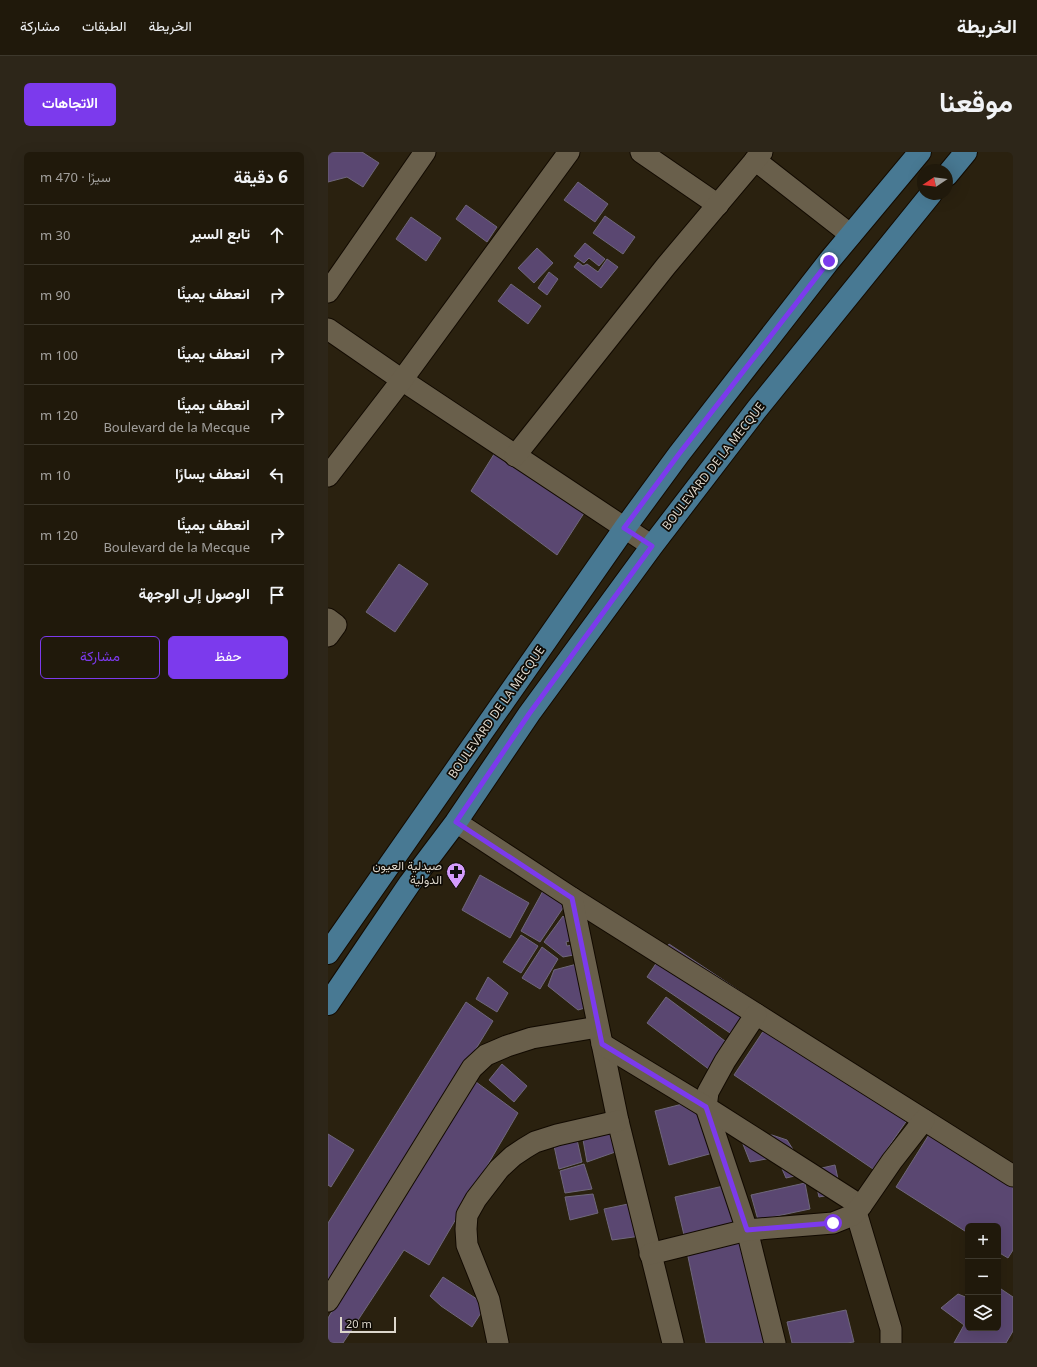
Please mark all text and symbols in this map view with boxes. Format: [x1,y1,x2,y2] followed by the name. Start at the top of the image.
[957,13,1017,39] text: الخريطة
[20,16,60,35] text: مشاركة
[82,16,126,35] text: الطبقات
[148,16,192,35] text: الخريطة
[939,82,1013,120] text: موقعنا
[24,83,116,126] button: الاتجاهات
[917,164,953,200] north arrow
[234,165,288,188] text: 6 دقيقة
[40,168,111,186] text: سيرًا · 470 m
[190,223,250,243] text: تابع السير
[266,224,288,246] icon: ahead
[40,226,70,244] text: 30 m
[820,252,838,270] route end
[177,283,250,303] text: انعطف يمينًا
[266,284,288,306] icon: right
[40,286,70,304] text: 90 m
[177,343,250,363] text: انعطف يمينًا
[266,344,288,366] icon: right
[40,346,78,364] text: 100 m
[177,394,250,414] text: انعطف يمينًا
[658,399,768,533] street label: BOULEVARD DE LA MECQUE
[266,404,288,426] icon: right
[40,406,78,424] text: 120 m
[103,418,250,436] text: Boulevard de la Mecque
[175,463,250,483] text: انعطف يسارًا
[266,464,288,486] icon: left
[40,466,70,484] text: 10 m
[177,514,250,534] text: انعطف يمينًا
[266,524,288,546] icon: right
[40,526,78,544] text: 120 m
[103,538,250,556] text: Boulevard de la Mecque
[139,583,250,603] text: الوصول إلى الوجهة
[266,584,288,606] icon: arrive
[40,636,160,679] button: مشاركة
[168,636,288,679] button: حفظ
[444,642,548,782] street label: BOULEVARD DE LA MECQUE
[373,857,442,888] place label: صيدلية العيون الدولية
[445,861,467,889] pharmacy icon: صيدلية العيون الدولية
[824,1214,842,1232] route start
[965,1223,1001,1331] map controls
[965,1223,1001,1259] button: +
[965,1259,1001,1295] button: −
[965,1295,1001,1331] button: layers
[340,1315,396,1334] scale bar
[346,1316,372,1331] text: 20 m

